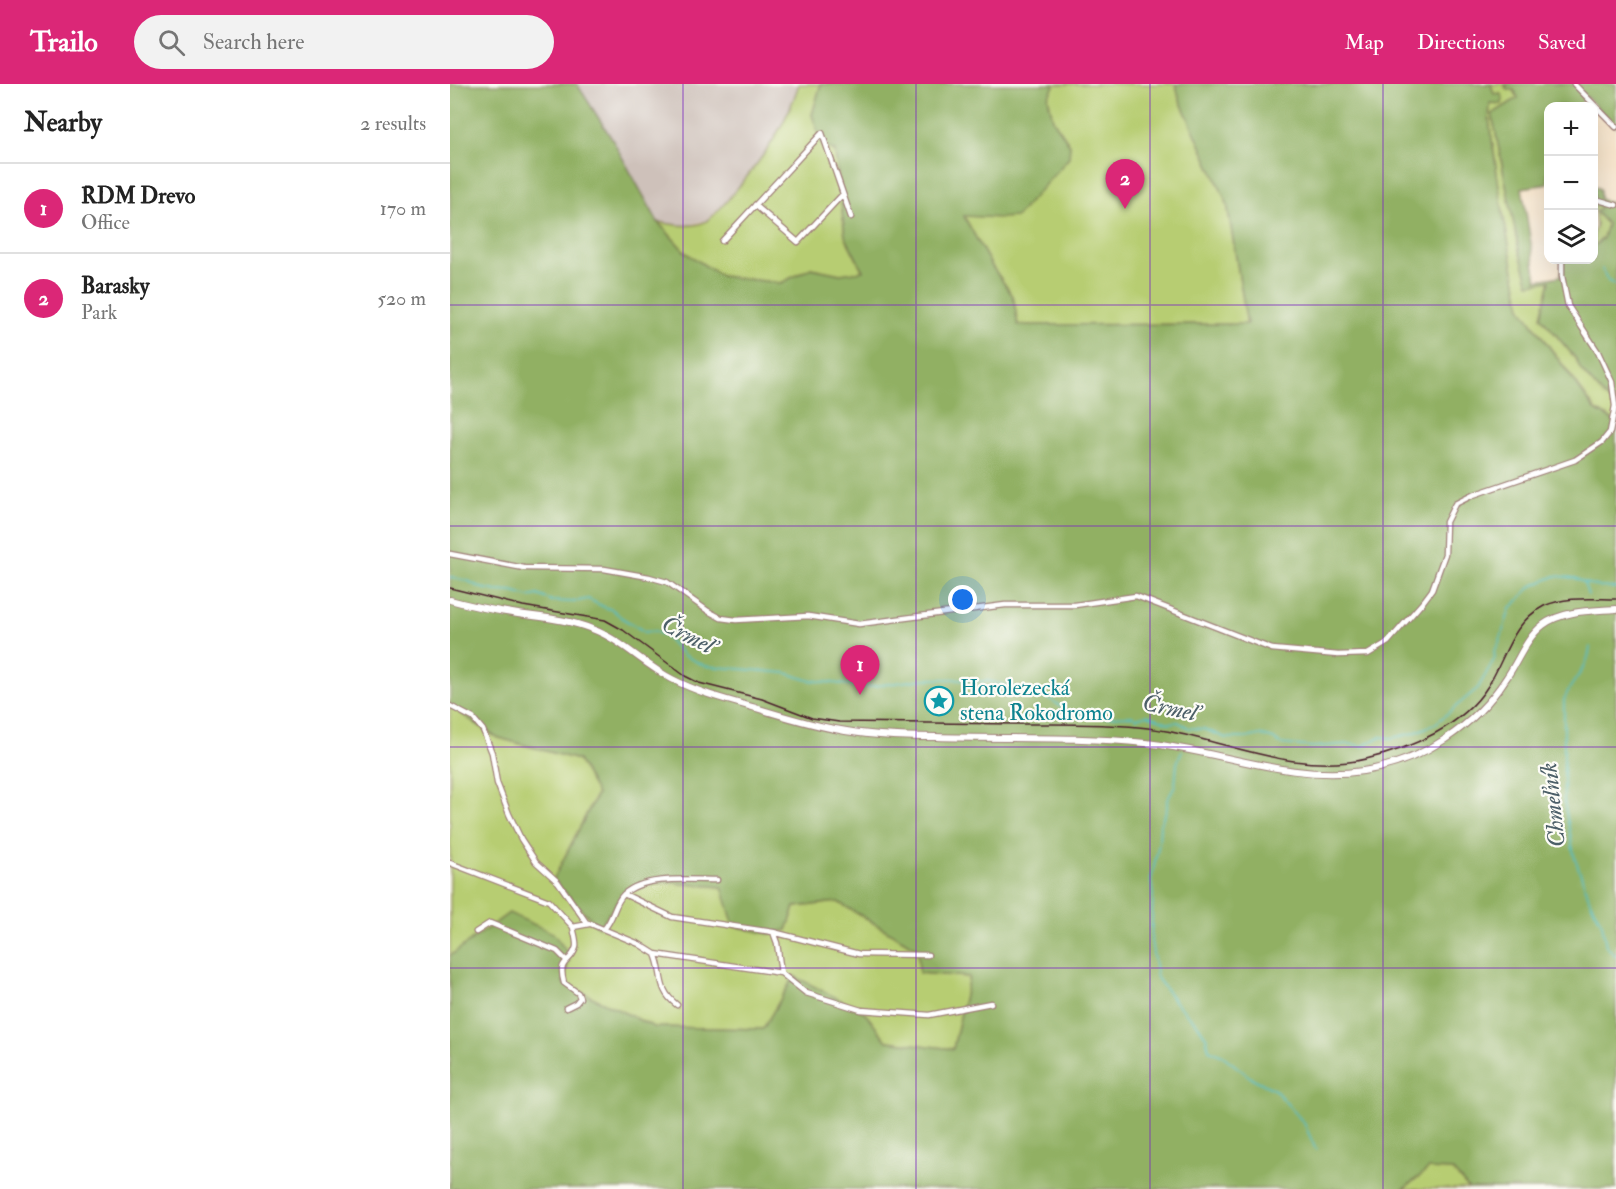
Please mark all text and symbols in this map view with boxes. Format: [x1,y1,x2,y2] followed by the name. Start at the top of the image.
[134,15,554,69] search box
[30,25,98,60] text: Trailo
[155,26,188,59] icon: search
[203,28,304,56] text: Search here
[1344,29,1384,56] text: Map
[1417,29,1505,56] text: Directions
[1538,29,1586,56] text: Saved
[1544,102,1598,264] map controls
[1544,102,1598,156] button: +
[24,107,102,139] text: Nearby
[360,111,426,136] text: 2 results
[1544,156,1598,210] button: −
[1106,160,1144,209] pin: 2
[81,182,195,210] text: RDM Drevo
[40,196,47,221] text: 1
[380,196,426,221] text: 170 m
[81,210,130,235] text: Office
[1544,210,1598,264] button: layers
[81,272,149,300] text: Barasky
[38,286,49,311] text: 2
[377,286,426,311] text: 520 m
[81,300,117,325] text: Park
[948,585,977,614] your location
[656,608,725,664] water label: Črmeľ
[840,646,880,695] pin: 1
[960,674,1113,727] place label: Horolezecká stena Rokodromo
[923,685,955,717] place icon: Horolezecká stena Rokodromo
[1140,686,1206,730] water label: Črmeľ
[1533,761,1573,849] water label: Chmeľník

